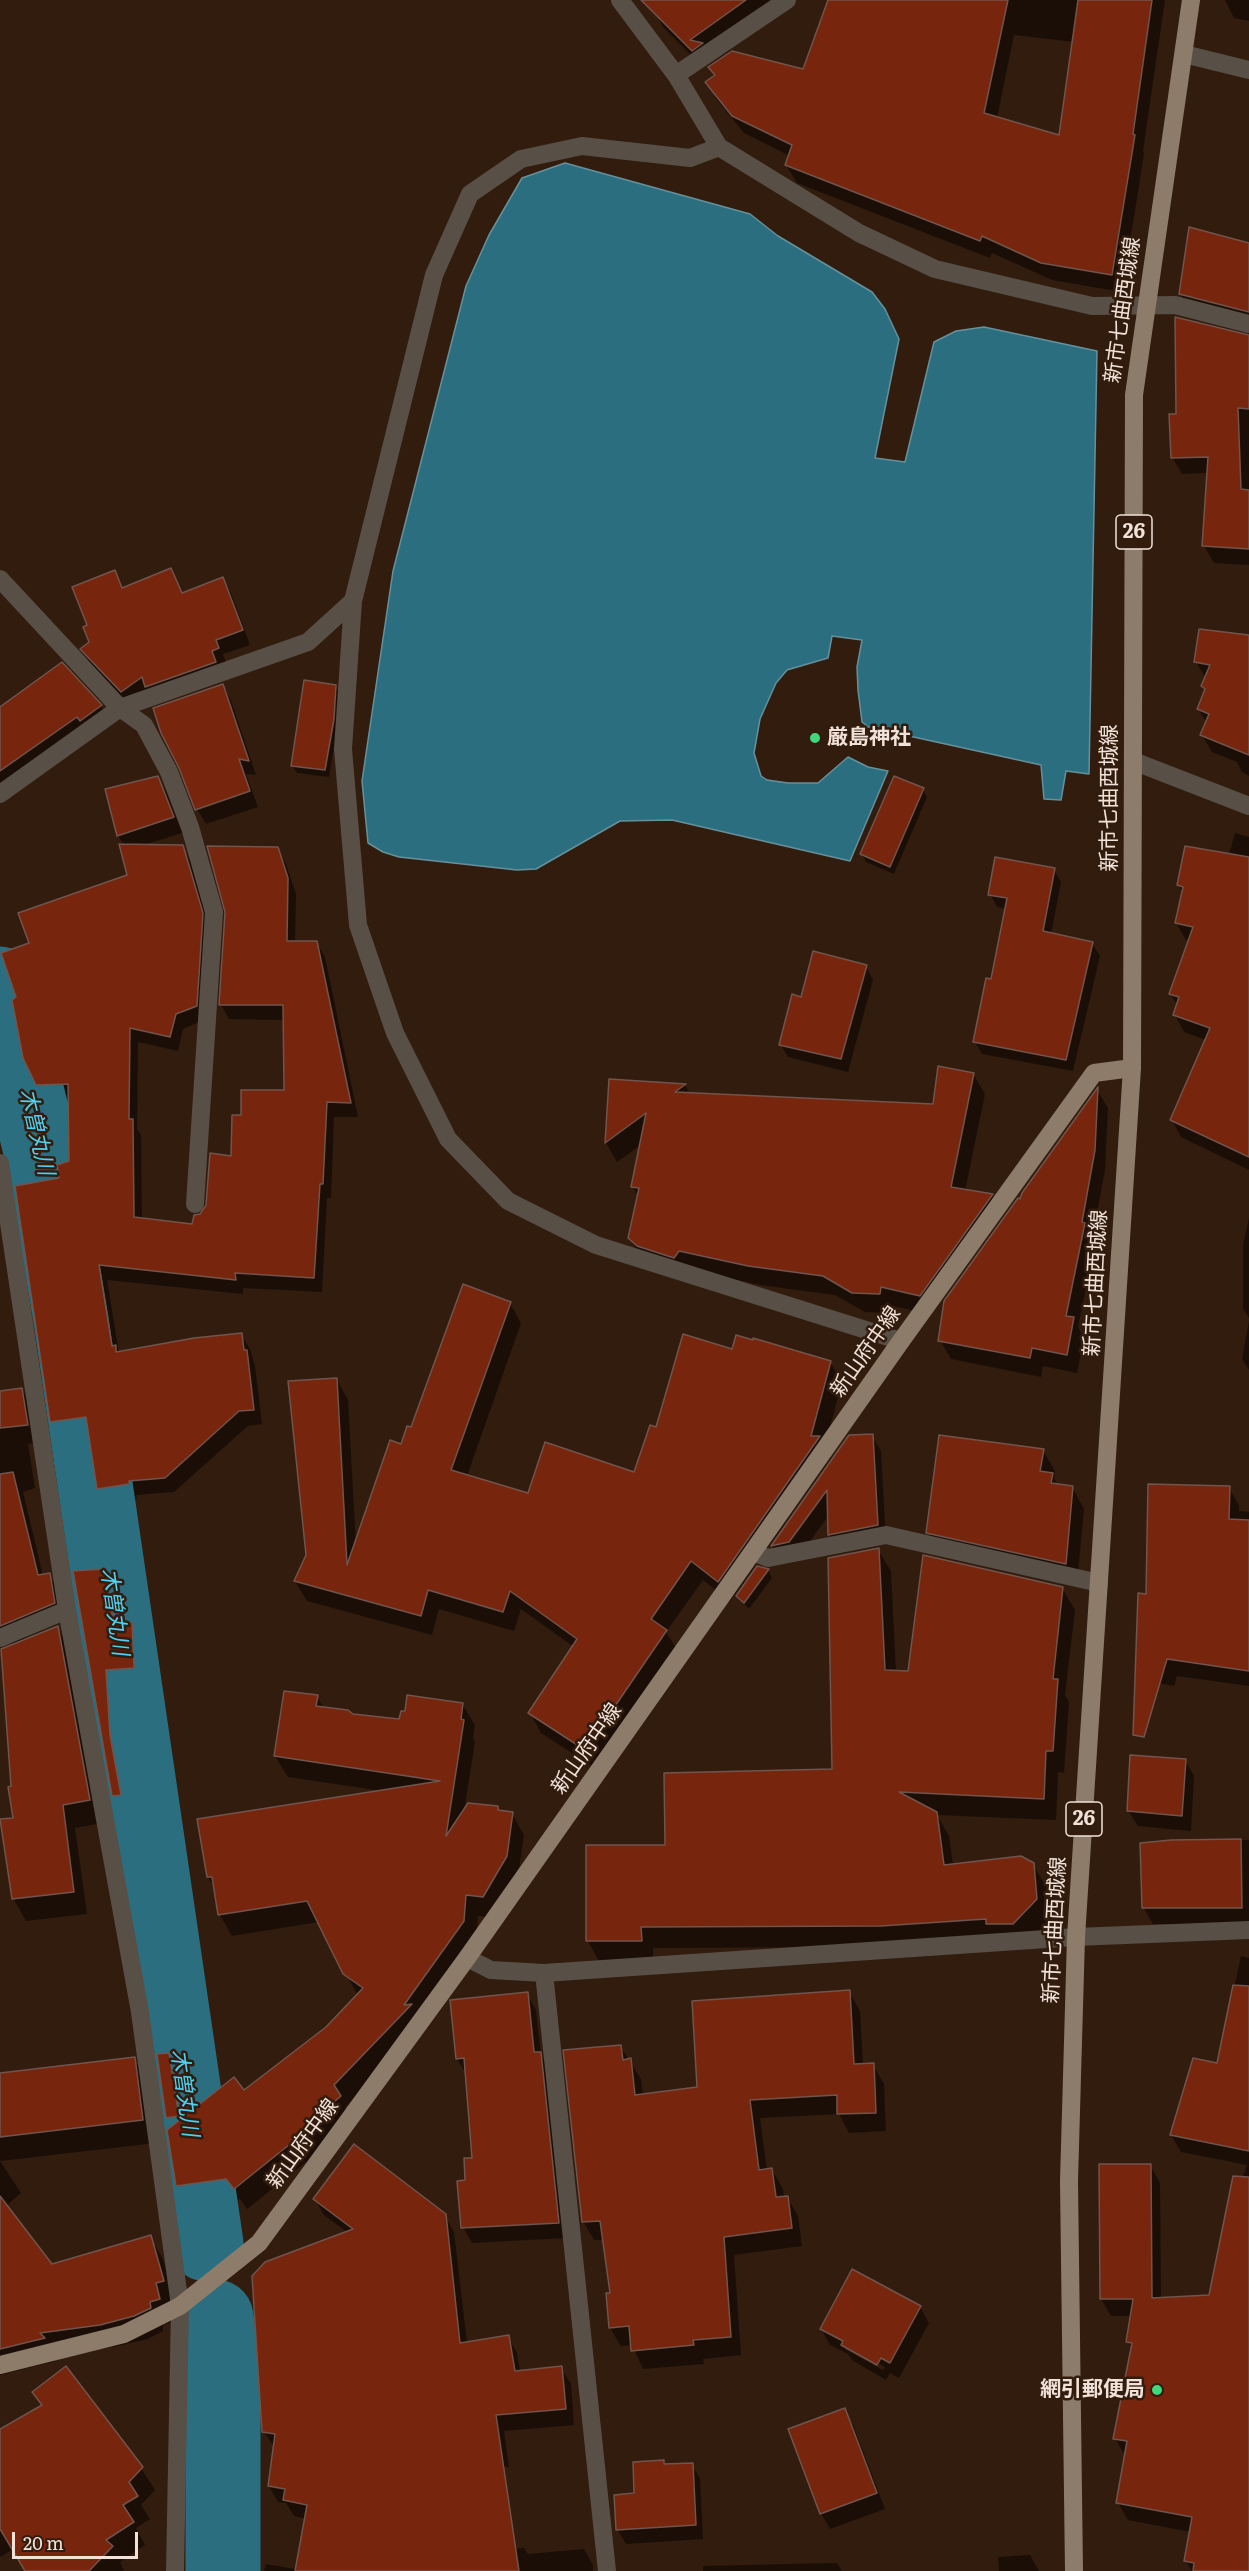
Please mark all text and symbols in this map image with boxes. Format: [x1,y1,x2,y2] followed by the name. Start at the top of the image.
[1100,235,1146,385] street label: 新市七曲西城線
[1116,515,1152,549] road number: 26
[827,725,911,751] place label: 厳島神社
[1097,725,1123,871] street label: 新市七曲西城線
[808,731,822,745] marker: 厳島神社
[13,1086,59,1178] water label: 木曽丸川
[1080,1209,1112,1357] street label: 新市七曲西城線
[826,1302,906,1402] street label: 新山府中線
[95,1567,133,1657] water label: 木曽丸川
[547,1699,627,1799] street label: 新山府中線
[1066,1802,1102,1836] road number: 26
[1039,1856,1071,2004] street label: 新市七曲西城線
[165,2048,203,2138] water label: 木曽丸川
[262,2094,344,2194] street label: 新山府中線
[1040,2377,1145,2403] place label: 網引郵便局
[1150,2383,1164,2397] marker: 網引郵便局
[15,2520,141,2558] scale bar
[23,2529,64,2556] text: 20 m

